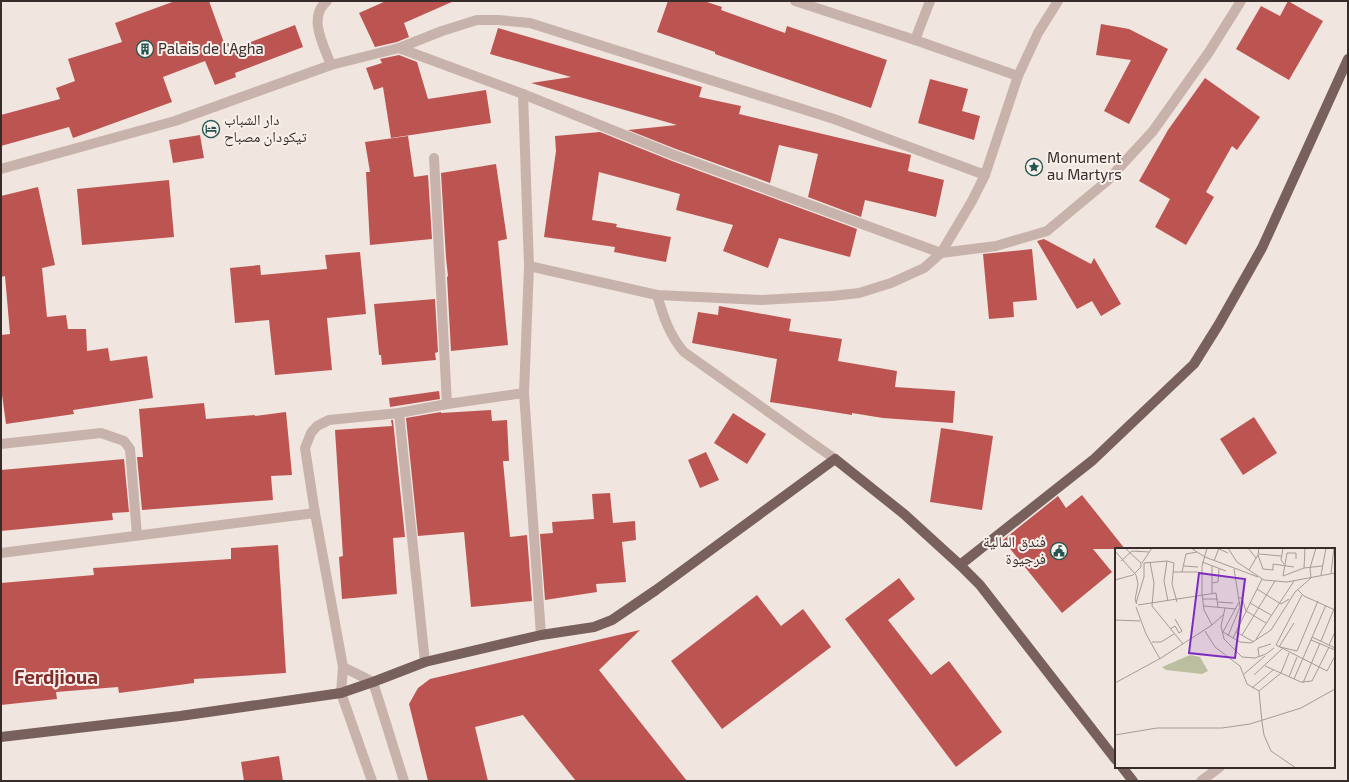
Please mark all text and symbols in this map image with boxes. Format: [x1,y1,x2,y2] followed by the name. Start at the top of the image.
[135,39,155,59] building icon: Palais de l'Agha
[158,39,264,57] place label: Palais de l'Agha
[224,110,307,147] place label: دار الشباب تيكودان مصباح
[201,119,221,139] hotel icon: دار الشباب تيكودان مصباح
[1047,148,1122,183] place label: Monument au Martyrs
[1024,157,1044,177] place icon: Monument au Martyrs
[983,532,1046,568] place label: فندق المالية فرجيوة
[1049,541,1069,561] public building icon: فندق المالية فرجيوة
[1115,548,1335,768] inset map
[14,665,98,688] district label: Ferdjioua

